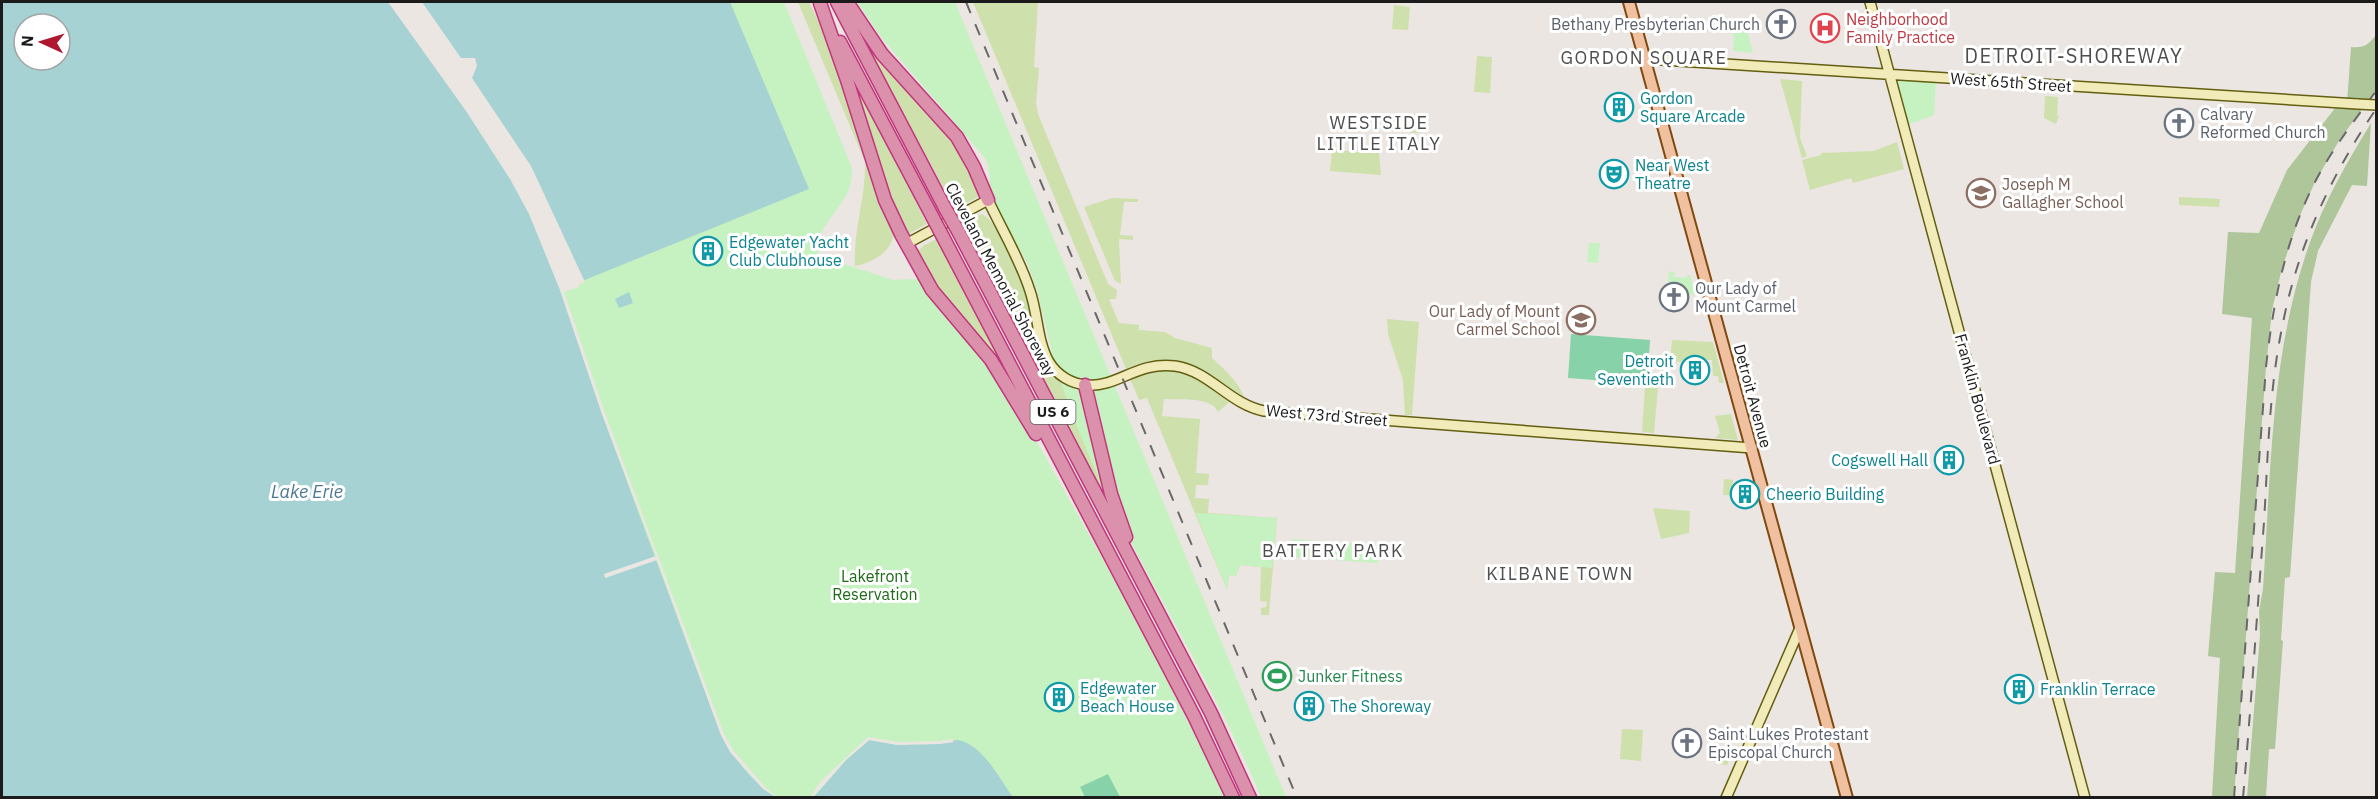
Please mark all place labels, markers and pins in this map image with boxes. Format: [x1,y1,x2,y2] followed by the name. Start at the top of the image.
[1765,8,1797,40] church icon: Bethany Presbyterian Church
[1846,9,1955,47] place label: Neighborhood Family Practice
[1809,12,1841,44] hospital icon: Neighborhood Family Practice
[1551,14,1760,34] place label: Bethany Presbyterian Church
[1640,88,1745,126] place label: Gordon Square Arcade
[1603,91,1635,123] building icon: Gordon Square Arcade
[2200,104,2326,142] place label: Calvary Reformed Church
[2163,107,2195,139] church icon: Calvary Reformed Church
[1635,155,1709,193] place label: Near West Theatre
[1598,158,1630,190] theatre icon: Near West Theatre
[2002,174,2124,212] place label: Joseph M Gallagher School
[1965,177,1997,209] school or university icon: Joseph M Gallagher School
[729,232,849,270] place label: Edgewater Yacht Club Clubhouse
[692,235,724,267] building icon: Edgewater Yacht Club Clubhouse
[1695,278,1796,316] place label: Our Lady of Mount Carmel
[1658,281,1690,313] church icon: Our Lady of Mount Carmel
[1429,301,1560,339] place label: Our Lady of Mount Carmel School
[1565,304,1597,336] school or university icon: Our Lady of Mount Carmel School
[1597,351,1674,389] place label: Detroit Seventieth
[1679,354,1711,386] building icon: Detroit Seventieth
[1933,444,1965,476] building icon: Cogswell Hall
[1831,450,1928,470] place label: Cogswell Hall
[1729,478,1761,510] building icon: Cheerio Building
[1766,484,1884,504] place label: Cheerio Building
[1261,660,1293,692] sports icon: Junker Fitness
[1298,666,1403,686] place label: Junker Fitness
[2003,673,2035,705] building icon: Franklin Terrace
[1080,678,1175,716] place label: Edgewater Beach House
[2040,679,2156,699] place label: Franklin Terrace
[1043,681,1075,713] building icon: Edgewater Beach House
[1293,690,1325,722] building icon: The Shoreway
[1330,696,1431,716] place label: The Shoreway
[1708,724,1869,762] place label: Saint Lukes Protestant Episcopal Church
[1671,727,1703,759] church icon: Saint Lukes Protestant Episcopal Church

